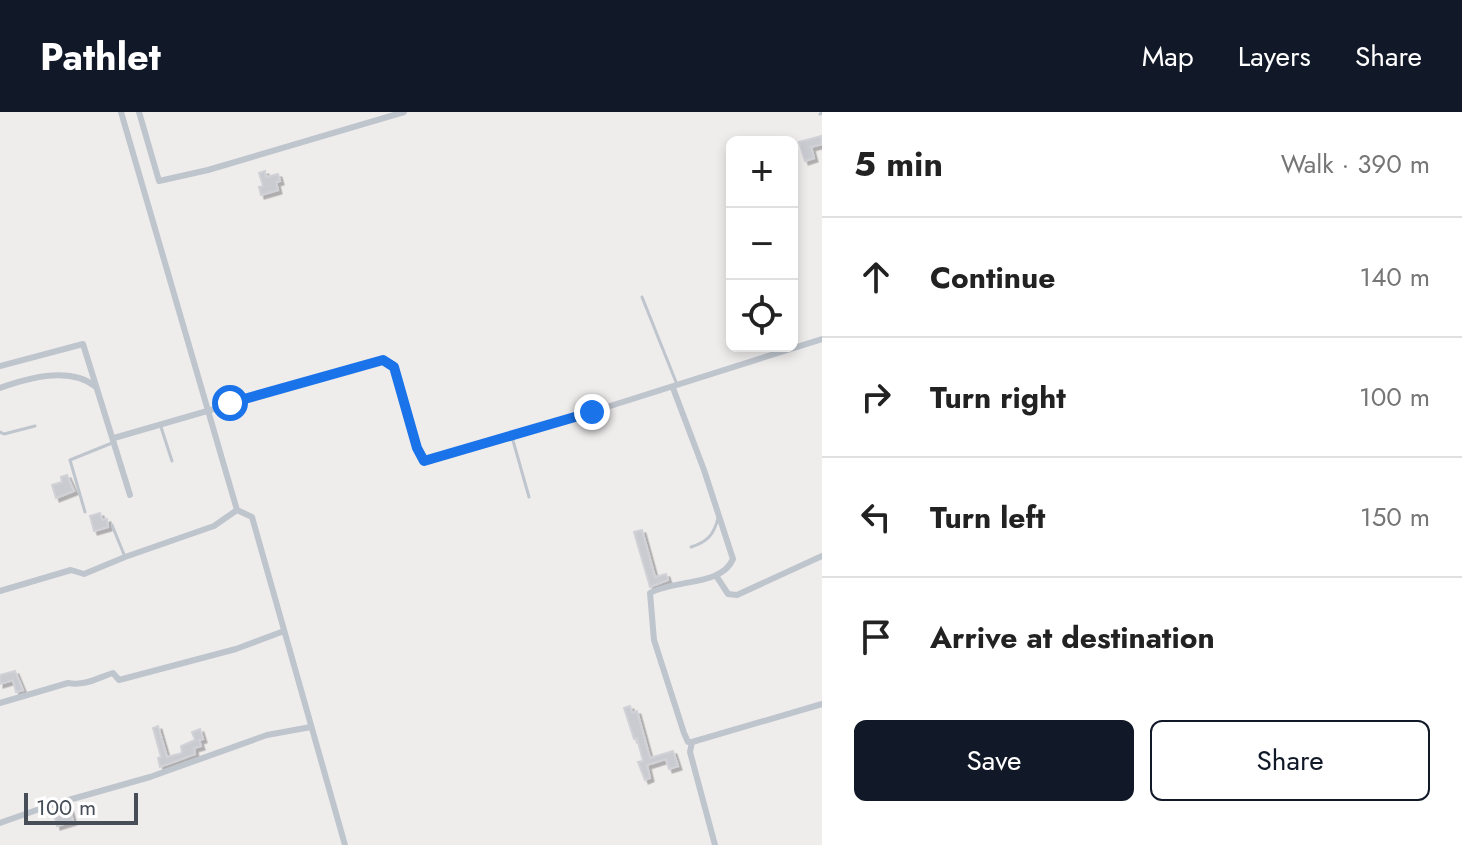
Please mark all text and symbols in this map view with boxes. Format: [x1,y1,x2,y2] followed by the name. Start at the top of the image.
[40,29,161,84] text: Pathlet
[1142,36,1194,77] text: Map
[1238,36,1311,77] text: Layers
[1355,36,1422,77] text: Share
[726,136,798,352] map controls
[726,136,798,208] button: +
[854,140,943,189] text: 5 min
[1281,145,1430,183] text: Walk · 390 m
[726,208,798,280] button: −
[854,255,898,299] icon: ahead
[930,256,1056,299] text: Continue
[1359,258,1430,296] text: 140 m
[726,280,798,352] button: locate
[854,375,898,419] icon: right
[930,376,1066,419] text: Turn right
[1359,378,1430,416] text: 100 m
[212,385,248,421] route start
[574,394,610,430] route end
[854,495,898,539] icon: left
[930,496,1045,539] text: Turn left
[1360,498,1430,536] text: 150 m
[854,615,898,659] icon: arrive
[930,616,1215,659] text: Arrive at destination
[854,720,1134,801] button: Save
[1150,720,1430,801] button: Share
[24,789,138,825] scale bar
[36,791,96,823] text: 100 m

